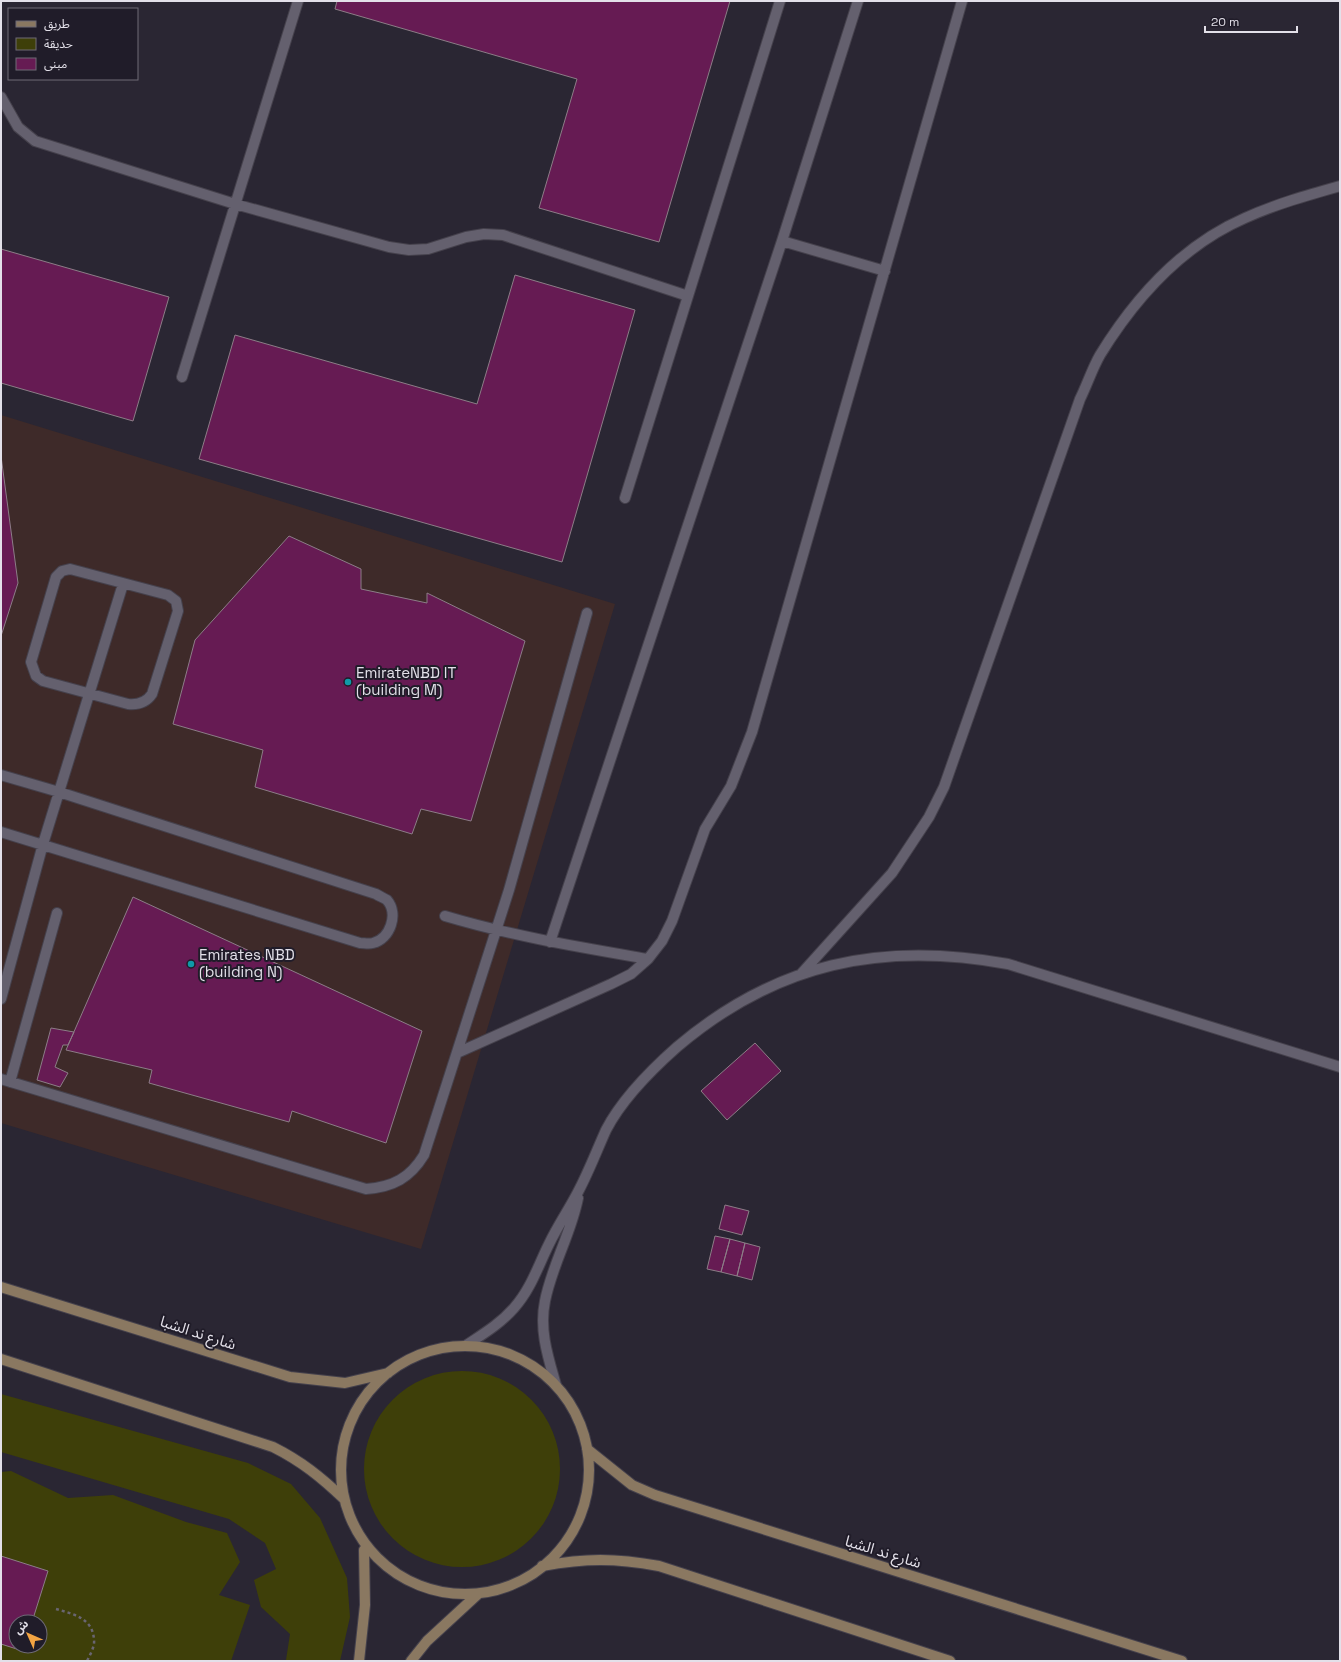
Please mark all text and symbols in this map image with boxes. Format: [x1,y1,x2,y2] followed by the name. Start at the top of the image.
[8,8,138,80] legend
[1205,8,1297,34] scale bar
[1211,14,1239,30] text: 20 m
[44,16,70,32] text: طريق
[44,36,73,52] text: حديقة
[44,56,67,72] text: مبنى
[356,663,456,700] place label: EmirateNBD IT (building M)
[343,677,353,687] marker: EmirateNBD IT (building M)
[199,945,295,982] place label: Emirates NBD (building N)
[186,959,196,969] marker: Emirates NBD (building N)
[157,1311,239,1357] street label: شارع ند الشبا
[842,1531,924,1575] street label: شارع ند الشبا
[8,1614,48,1654] north arrow
[11,1617,31,1637] text: ش

